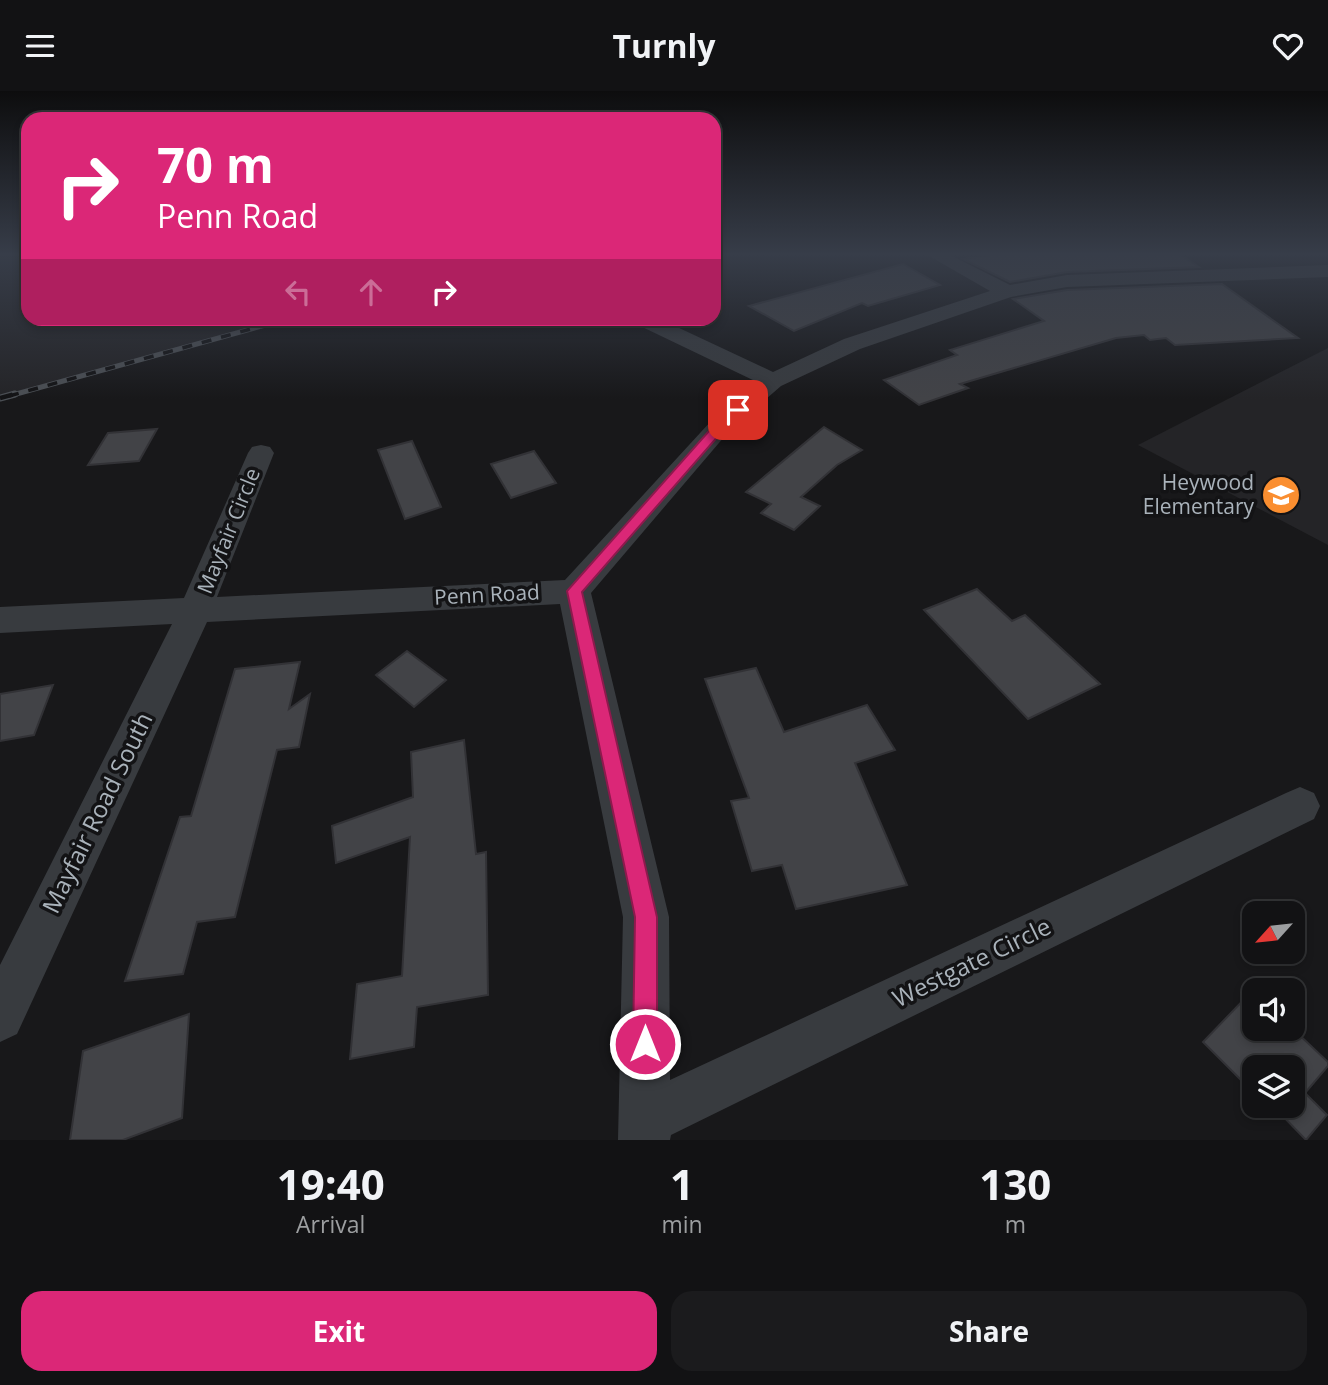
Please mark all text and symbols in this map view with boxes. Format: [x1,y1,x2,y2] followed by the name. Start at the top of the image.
[612,24,716,67] text: Turnly
[21,27,59,65] icon: menu
[1269,27,1307,65] icon: heart
[157,131,274,197] text: 70 m
[42,140,133,231] icon: right
[157,194,318,237] text: Penn Road
[279,273,317,311] icon: left
[352,273,390,311] icon: ahead
[425,273,463,311] icon: right
[708,380,768,440] pin
[719,391,757,429] icon: arrive
[190,464,266,598] street label: Mayfair Circle
[1143,468,1254,520] place label: Heywood Elementary
[1260,474,1302,516] school or university icon: Heywood Elementary
[433,577,540,611] street label: Penn Road
[34,706,160,918] street label: Mayfair Road South
[1242,901,1306,964] north arrow
[1242,901,1305,1118] map controls
[887,909,1056,1014] street label: Westgate Circle
[1242,978,1305,1041] button: sound
[608,1007,682,1081] position arrow
[1242,1055,1305,1118] button: layers
[277,1155,385,1212] text: 19:40
[670,1155,694,1212] text: 1
[979,1155,1051,1212] text: 130
[296,1208,365,1240] text: Arrival
[661,1208,703,1240] text: min
[1005,1208,1026,1240] text: m
[21,1291,657,1371] button: Exit
[671,1291,1307,1371] button: Share

